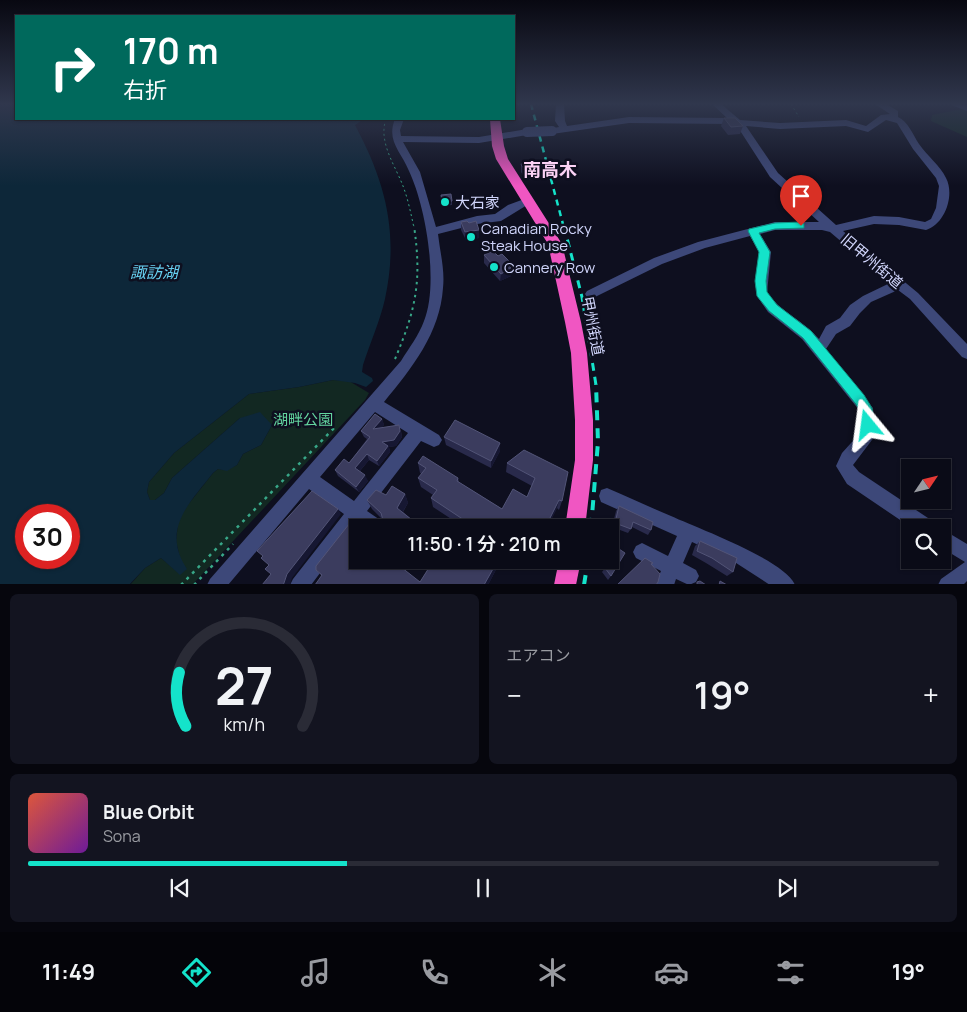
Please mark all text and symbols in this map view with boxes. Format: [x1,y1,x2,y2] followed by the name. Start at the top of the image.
[123,27,219,75] text: 170 m
[40,35,105,100] icon: right
[123,75,167,105] text: 右折
[523,157,577,181] district label: 南高木
[780,175,822,226] pin
[787,182,815,210] icon: arrive
[455,192,500,213] place label: 大石家
[439,196,451,208] marker: 大石家
[481,218,592,256] place label: Canadian Rocky Steak House
[837,229,907,293] street label: 旧甲州街道
[465,231,477,243] marker: Canadian Rocky Steak House
[504,257,596,278] place label: Cannery Row
[130,261,181,283] water label: 諏訪湖
[488,261,500,273] marker: Cannery Row
[577,295,609,357] street label: 甲州街道
[841,398,893,450] position arrow
[273,409,333,430] park label: 湖畔公園
[901,459,951,509] north arrow
[901,459,951,569] map controls
[15,504,80,569] speed limit sign: 30
[901,519,951,569] button: search
[407,531,561,557] text: 11:50 · 1 分 · 210 m
[507,644,571,666] text: エアコン
[215,650,274,721] text: 27
[694,668,751,720] text: 19°
[507,676,522,714] text: −
[923,676,939,714] text: +
[223,712,265,736] text: km/h
[103,799,195,825] text: Blue Orbit
[103,825,141,847] text: Sona
[166,874,194,902] icon: previous
[469,874,497,902] icon: pause
[773,874,801,902] icon: next
[179,955,214,990] icon: directions
[298,955,333,990] icon: music
[417,955,452,990] icon: phone
[535,955,570,990] icon: climate
[654,955,689,990] icon: car
[773,955,808,990] icon: filters
[42,957,95,987] text: 11:49
[892,957,925,987] text: 19°

